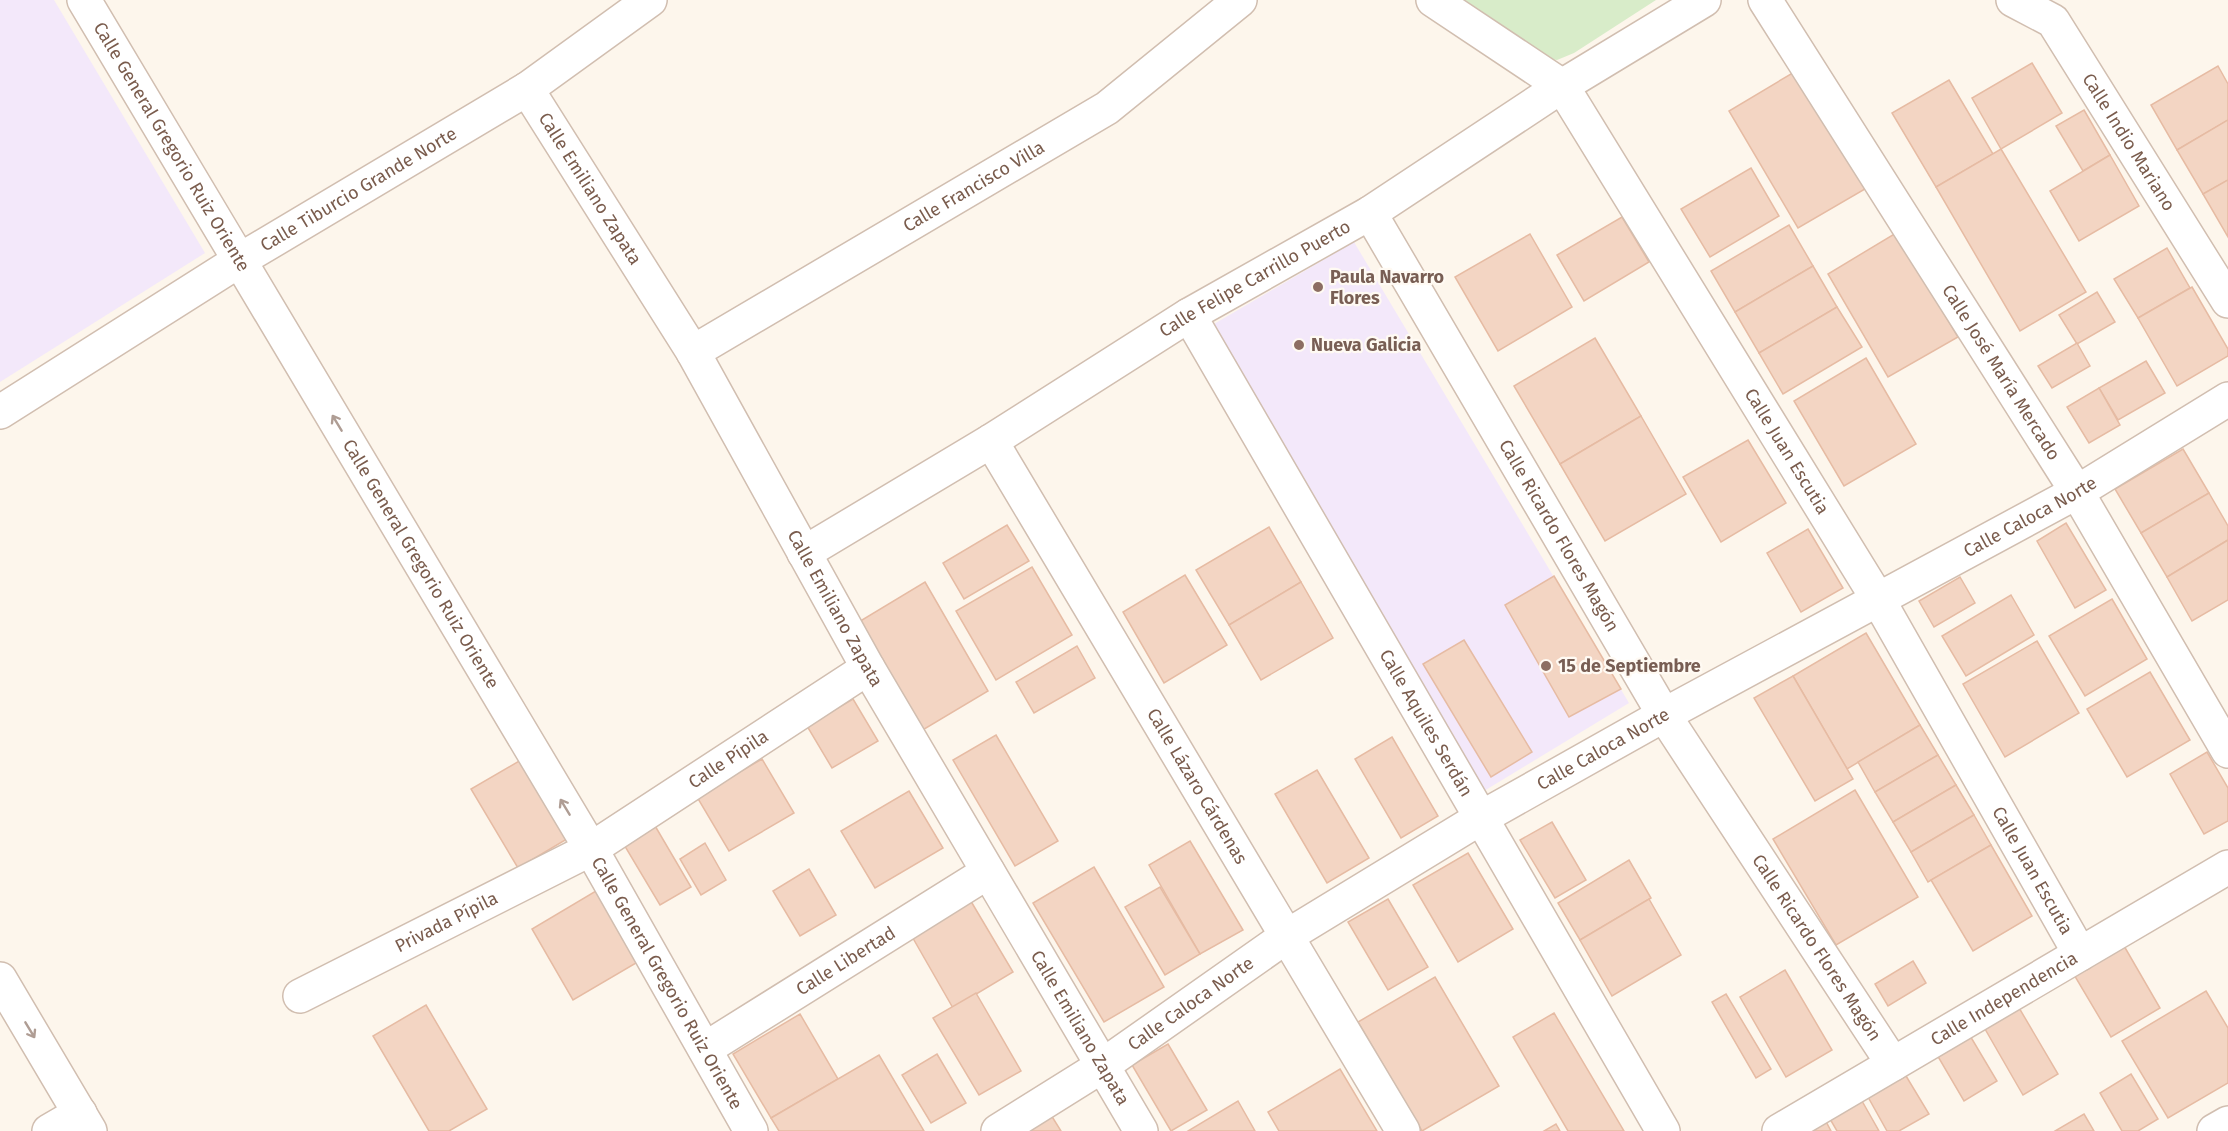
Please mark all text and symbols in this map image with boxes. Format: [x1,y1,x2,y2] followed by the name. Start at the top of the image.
[89,18,255,276] street label: Calle General Gregorio Ruiz Oriente
[2077,69,2180,215] street label: Calle Indio Mariano
[534,108,646,269] street label: Calle Emiliano Zapata
[256,122,461,256] street label: Calle Tiburcio Grande Norte
[899,136,1049,237] street label: Calle Francisco Villa
[1155,215,1354,342] street label: Calle Felipe Carrillo Puerto
[1330,266,1444,309] place label: Paula Navarro Flores
[1311,280,1325,294] marker: Paula Navarro Flores
[1937,280,2065,464] street label: Calle José María Mercado
[1311,334,1421,356] place label: Nueva Galicia
[1292,338,1306,352] marker: Nueva Galicia
[1740,384,1834,518] street label: Calle Juan Escutia
[331,415,343,432] one-way arrow
[338,435,504,693] street label: Calle General Gregorio Ruiz Oriente
[1494,436,1624,636] street label: Calle Ricardo Flores Magón
[1960,472,2101,562] street label: Calle Caloca Norte
[783,526,888,691] street label: Calle Emiliano Zapata
[1375,646,1477,801] street label: Calle Aquiles Serdán
[1558,655,1701,677] place label: 15 de Septiembre
[1539,659,1553,673] marker: 15 de Septiembre
[1533,703,1673,795] street label: Calle Caloca Norte
[1142,704,1252,868] street label: Calle Lázaro Cárdenas
[684,725,772,793] street label: Calle Pípila
[559,799,571,816] one-way arrow
[1987,803,2078,939] street label: Calle Juan Escutia
[1747,850,1886,1045] street label: Calle Ricardo Flores Magón
[587,853,747,1113] street label: Calle General Gregorio Ruiz Oriente
[391,887,501,957] street label: Privada Pípila
[792,922,899,1000] street label: Calle Libertad
[1026,946,1134,1109] street label: Calle Emiliano Zapata
[1927,947,2081,1050] street label: Calle Independencia
[1124,952,1258,1055] street label: Calle Caloca Norte
[24,1021,36,1038] one-way arrow

